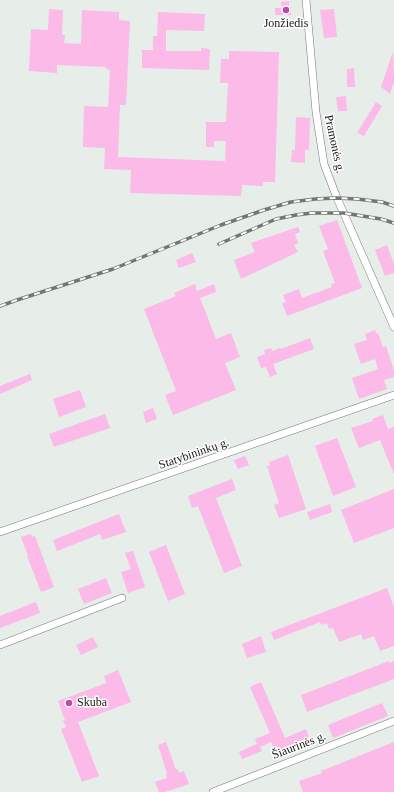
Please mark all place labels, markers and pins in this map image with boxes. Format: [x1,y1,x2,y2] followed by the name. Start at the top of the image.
[281,5,291,15] marker: Jonžiedis
[264,17,308,31] place label: Jonžiedis
[77,696,107,710] place label: Skuba
[64,698,74,708] marker: Skuba

